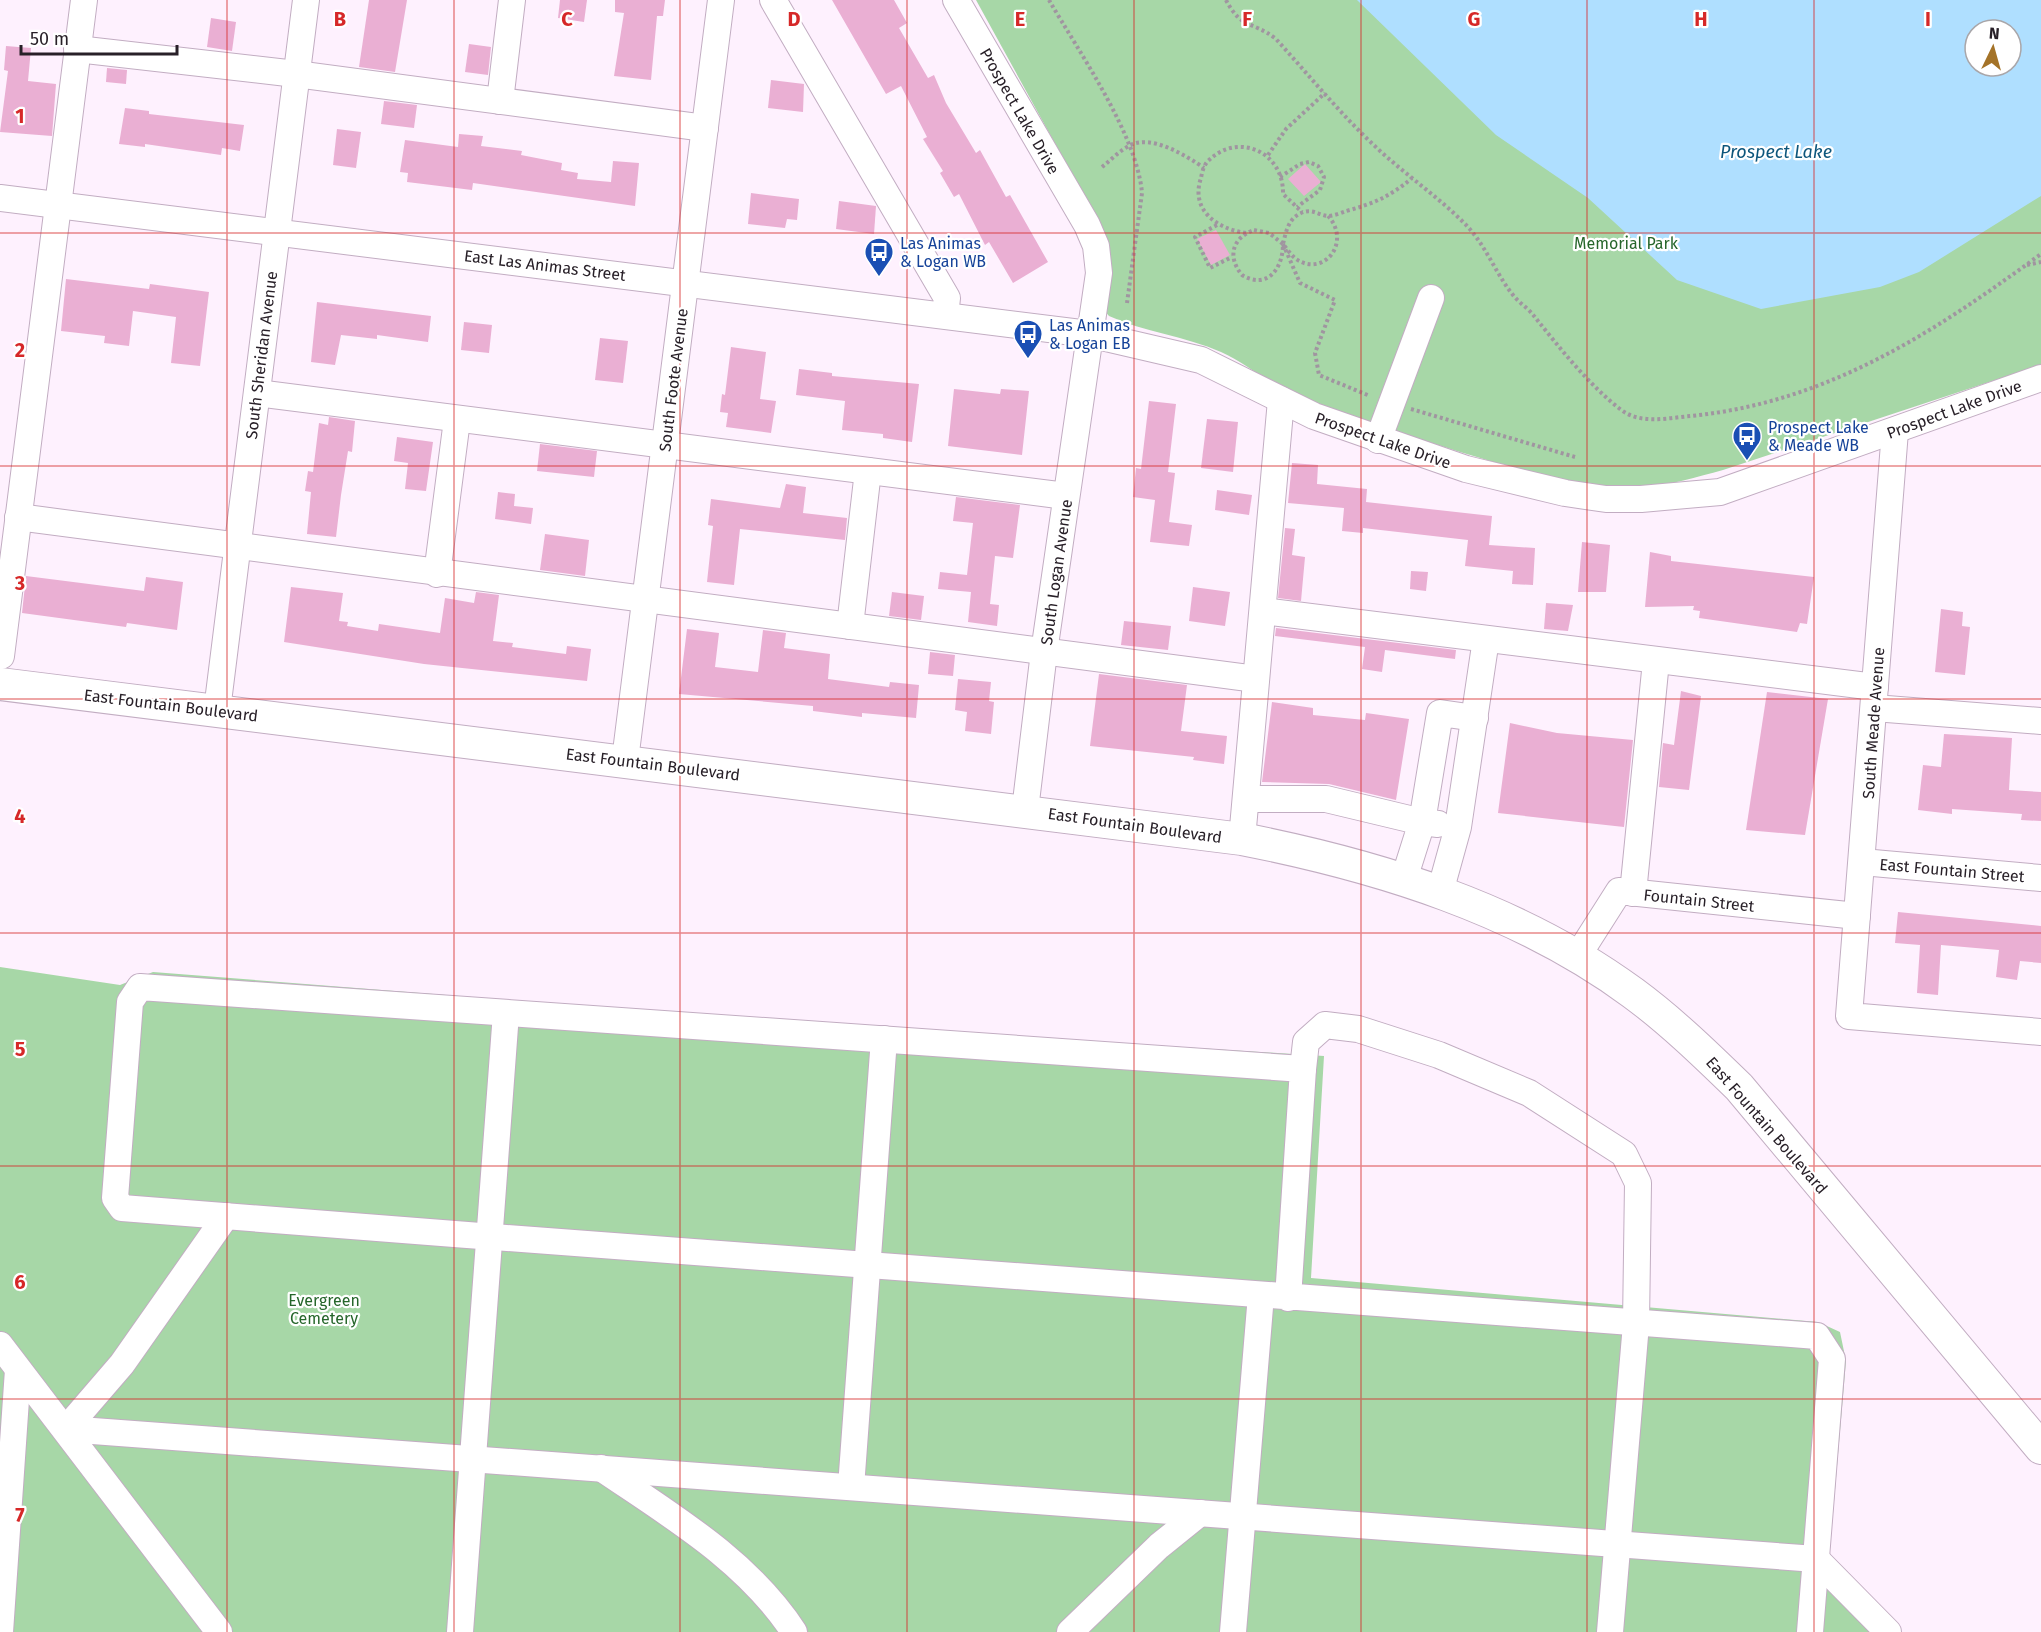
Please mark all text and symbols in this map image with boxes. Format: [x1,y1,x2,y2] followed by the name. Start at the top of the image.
[334,7,346,31] text: B
[561,7,573,31] text: C
[787,7,801,31] text: D
[1015,7,1025,31] text: E
[1242,7,1252,31] text: F
[1468,7,1480,31] text: G
[1694,7,1708,31] text: H
[1925,7,1931,31] text: I
[21,18,177,56] scale bar
[1963,18,2023,78] north arrow
[1988,24,2000,43] text: N
[30,28,69,50] text: 50 m
[976,45,1063,178] street label: Prospect Lake Drive
[15,104,25,128] text: 1
[1720,141,1832,163] water label: Prospect Lake
[900,234,986,271] place label: Las Animas & Logan WB
[1574,234,1679,253] park label: Memorial Park
[863,236,895,278] bus stop icon: Las Animas & Logan WB
[463,246,627,285] street label: East Las Animas Street
[242,270,281,440] street label: South Sheridan Avenue
[655,307,692,453] street label: South Foote Avenue
[1049,316,1131,353] place label: Las Animas & Logan EB
[1012,318,1044,360] bus stop icon: Las Animas & Logan EB
[15,338,25,362] text: 2
[1884,376,2024,443] street label: Prospect Lake Drive
[1312,408,1453,473] street label: Prospect Lake Drive
[1768,418,1869,455] place label: Prospect Lake & Meade WB
[1731,420,1763,462] bus stop icon: Prospect Lake & Meade WB
[1037,498,1076,646] street label: South Logan Avenue
[14,571,25,595] text: 3
[1859,646,1888,800] street label: South Meade Avenue
[83,685,259,726] street label: East Fountain Boulevard
[565,744,741,785] street label: East Fountain Boulevard
[14,804,26,828] text: 4
[1047,804,1223,847] street label: East Fountain Boulevard
[1879,855,2026,886] street label: East Fountain Street
[1643,885,1755,916] street label: Fountain Street
[15,1037,26,1061] text: 5
[1702,1053,1831,1198] street label: East Fountain Boulevard
[14,1270,26,1294] text: 6
[288,1291,360,1328] park label: Evergreen Cemetery
[15,1503,25,1527] text: 7

